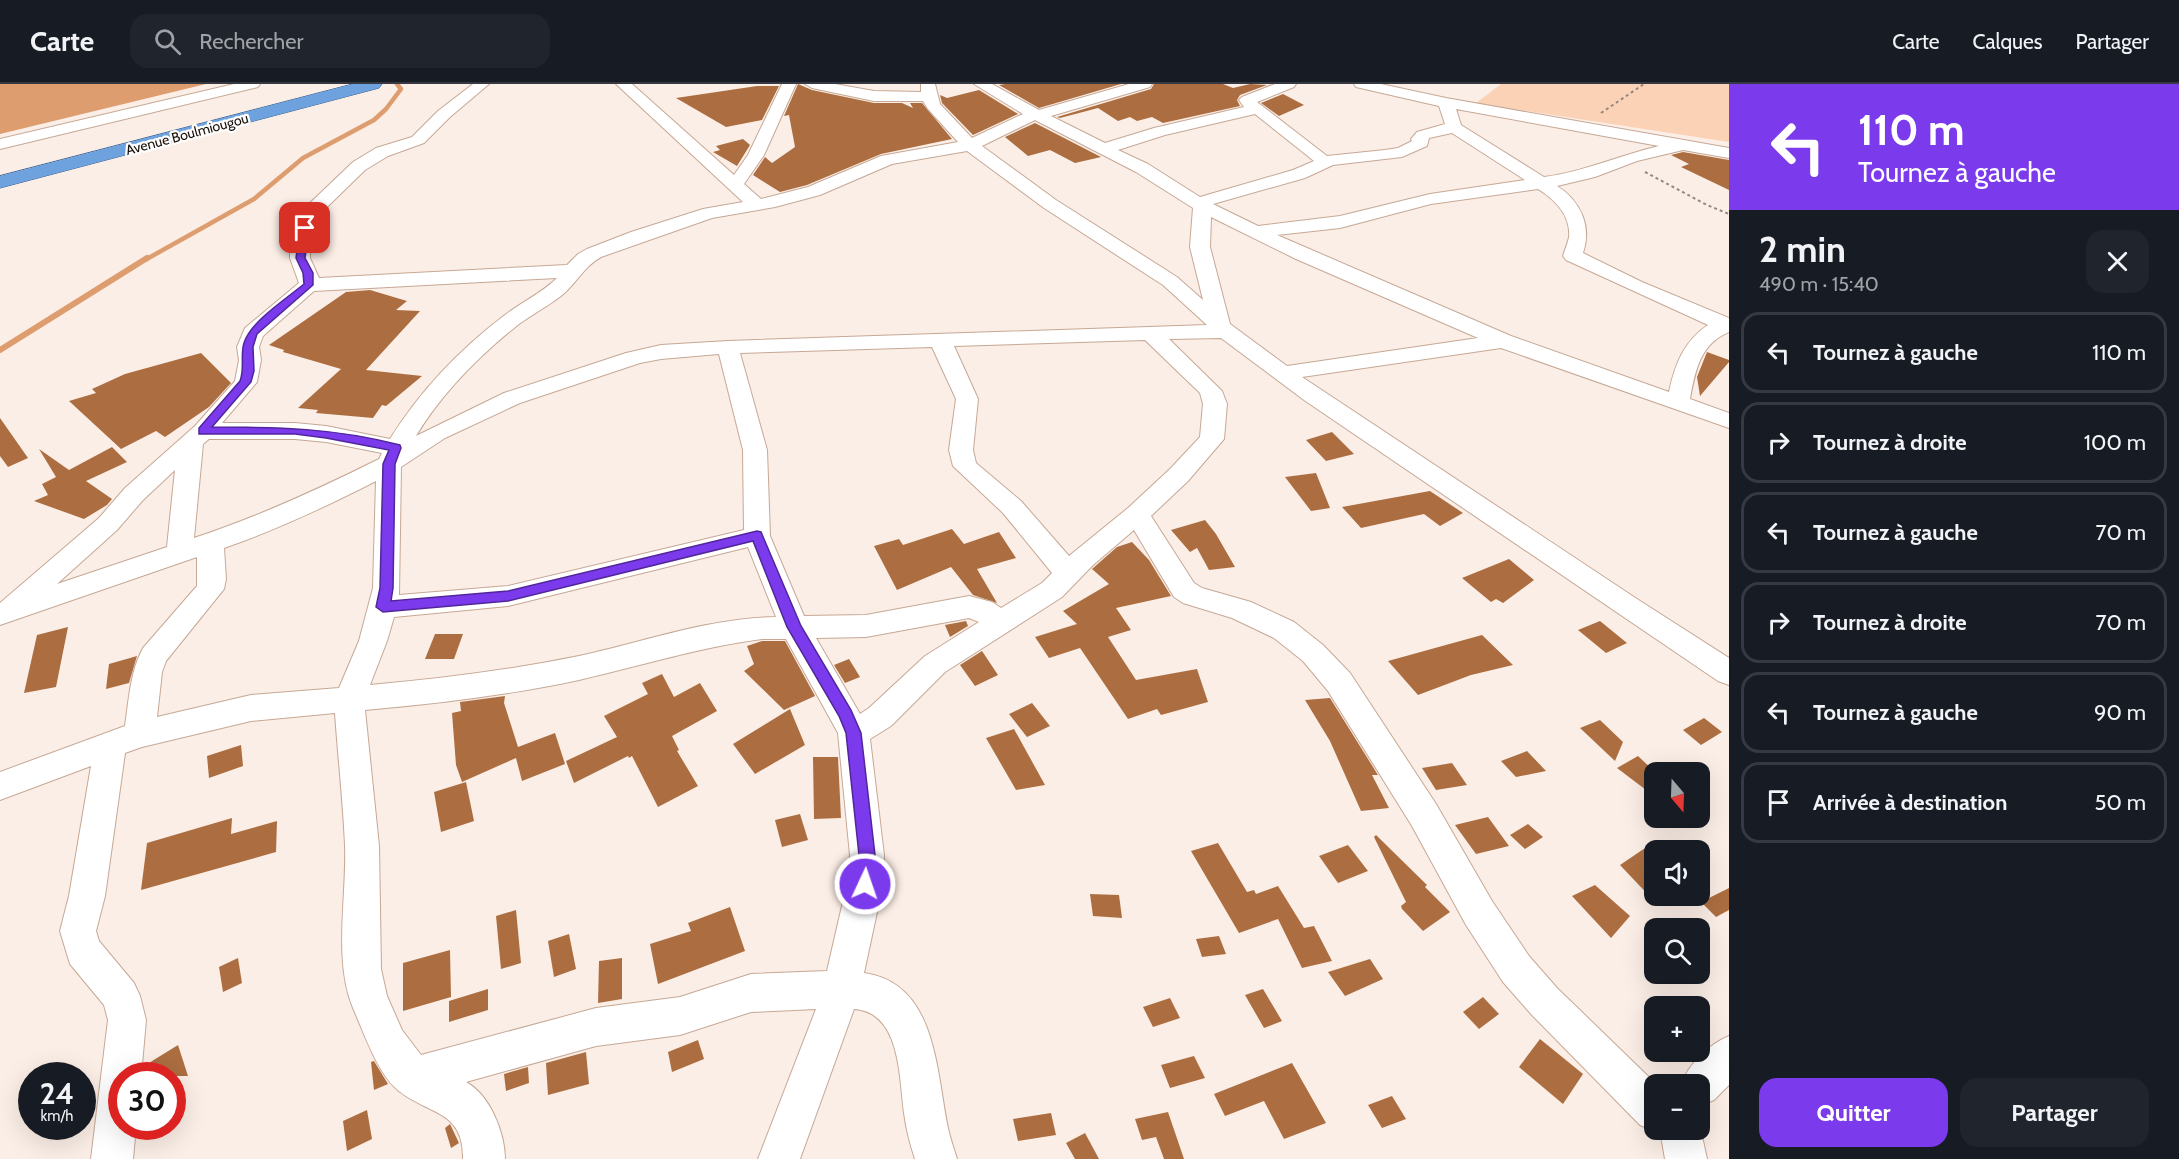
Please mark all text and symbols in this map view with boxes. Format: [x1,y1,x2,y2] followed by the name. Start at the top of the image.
[130,14,550,68] search box
[30,24,94,58] text: Carte
[151,25,184,58] icon: search
[199,28,303,55] text: Rechercher
[1892,29,1940,54] text: Carte
[1973,29,2043,54] text: Calques
[2076,29,2149,54] text: Partager
[1858,104,1965,156] text: 110 m
[1759,108,1837,186] icon: left
[124,109,250,159] street label: Avenue Boulmiougou
[1858,156,2056,189] text: Tournez à gauche
[279,202,330,253] pin
[288,211,321,244] icon: arrive
[1759,227,1846,271] text: 2 min
[2086,230,2149,293] button: close
[1759,272,1879,296] text: 490 m · 15:40
[1762,336,1795,369] icon: left
[1813,339,1978,366] text: Tournez à gauche
[2092,339,2146,366] text: 110 m
[1762,426,1795,459] icon: right
[1813,429,1967,456] text: Tournez à droite
[2084,429,2146,456] text: 100 m
[1762,516,1795,549] icon: left
[1813,519,1978,546] text: Tournez à gauche
[2096,519,2146,546] text: 70 m
[1762,606,1795,639] icon: right
[1813,609,1967,636] text: Tournez à droite
[2096,609,2146,636] text: 70 m
[1762,696,1795,729] icon: left
[1813,699,1978,726] text: Tournez à gauche
[2094,699,2146,726] text: 90 m
[1644,762,1710,828] north arrow
[1644,762,1710,1140] map controls
[1762,786,1795,819] icon: arrive
[1813,789,2007,816] text: Arrivée à destination
[2094,789,2146,816] text: 50 m
[1644,840,1710,906] button: sound
[833,852,897,916] position arrow
[1644,918,1710,984] button: search
[1644,996,1710,1062] button: +
[108,1062,186,1140] speed limit sign: 30
[1644,1074,1710,1140] button: −
[40,1075,74,1112] text: 24
[1759,1078,1948,1147] button: Quitter
[1960,1078,2149,1147] button: Partager
[41,1107,73,1125] text: km/h

